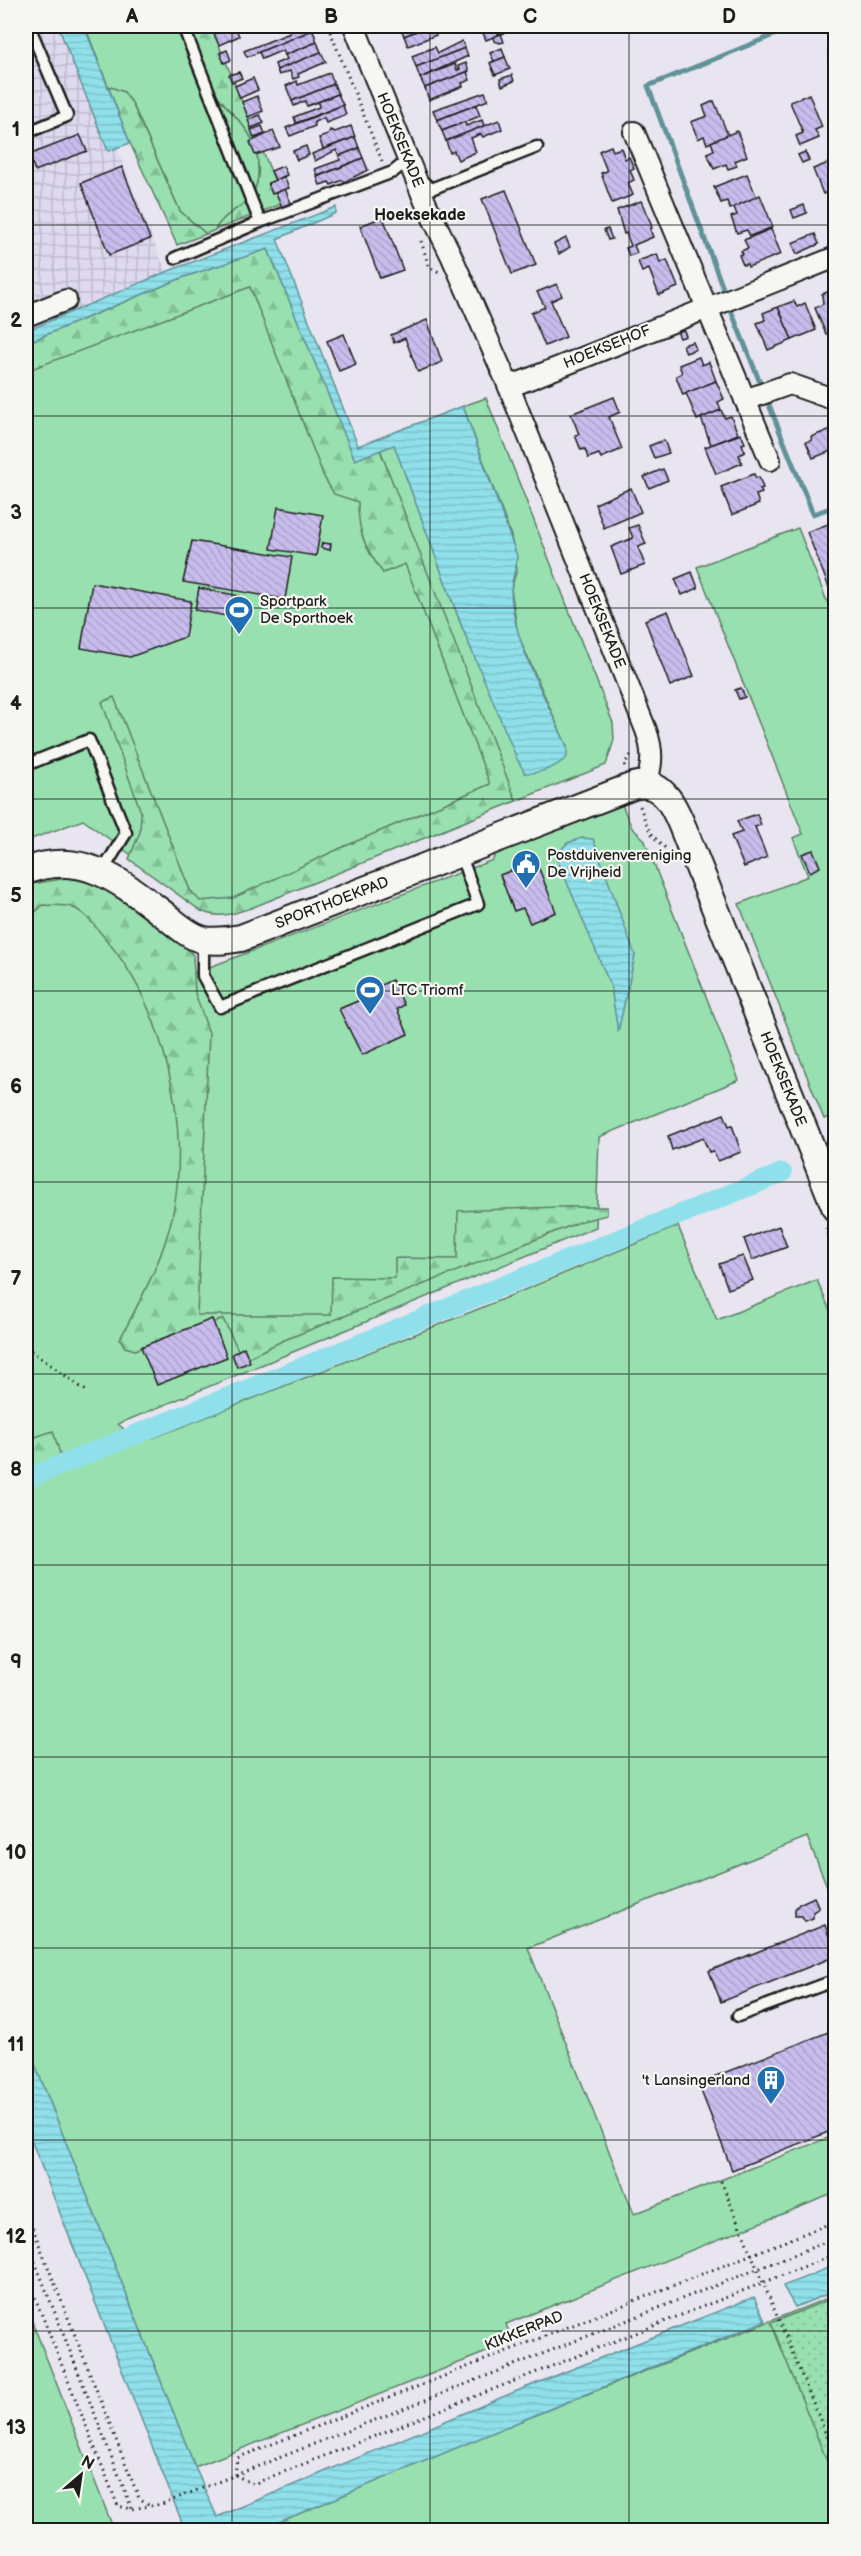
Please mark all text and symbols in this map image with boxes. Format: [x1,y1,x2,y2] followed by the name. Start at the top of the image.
[125,5,139,29] text: A
[324,5,338,29] text: B
[523,5,537,29] text: C
[722,5,736,29] text: D
[372,90,428,190] street label: HOEKSEKADE
[12,118,20,142] text: 1
[374,206,466,225] district label: Hoeksekade
[10,309,22,333] text: 2
[561,321,653,373] street label: HOEKSEHOF
[10,501,22,525] text: 3
[574,571,630,671] street label: HOEKSEKADE
[260,592,354,628] place label: Sportpark De Sporthoek
[223,594,255,636] sports icon: Sportpark De Sporthoek
[10,692,22,716] text: 4
[547,846,691,882] place label: Postduivenvereniging De Vrijheid
[510,848,542,890] public building icon: Postduivenvereniging De Vrijheid
[273,873,392,933] street label: SPORTHOEKPAD
[10,884,22,908] text: 5
[354,974,386,1016] sports icon: LTC Triomf
[391,981,464,1000] place label: LTC Triomf
[755,1029,811,1129] street label: HOEKSEKADE
[10,1075,22,1099] text: 6
[10,1267,22,1291] text: 7
[10,1458,22,1482] text: 8
[10,1650,22,1674] text: 9
[6,1841,26,1865] text: 10
[8,2033,24,2057] text: 11
[755,2064,787,2106] building icon: 't Lansingerland
[642,2071,750,2090] place label: 't Lansingerland
[6,2225,26,2249] text: 12
[482,2307,566,2355] street label: KIKKERPAD
[6,2416,26,2440] text: 13
[51,2445,111,2505] north arrow
[78,2452,97,2474] text: N

